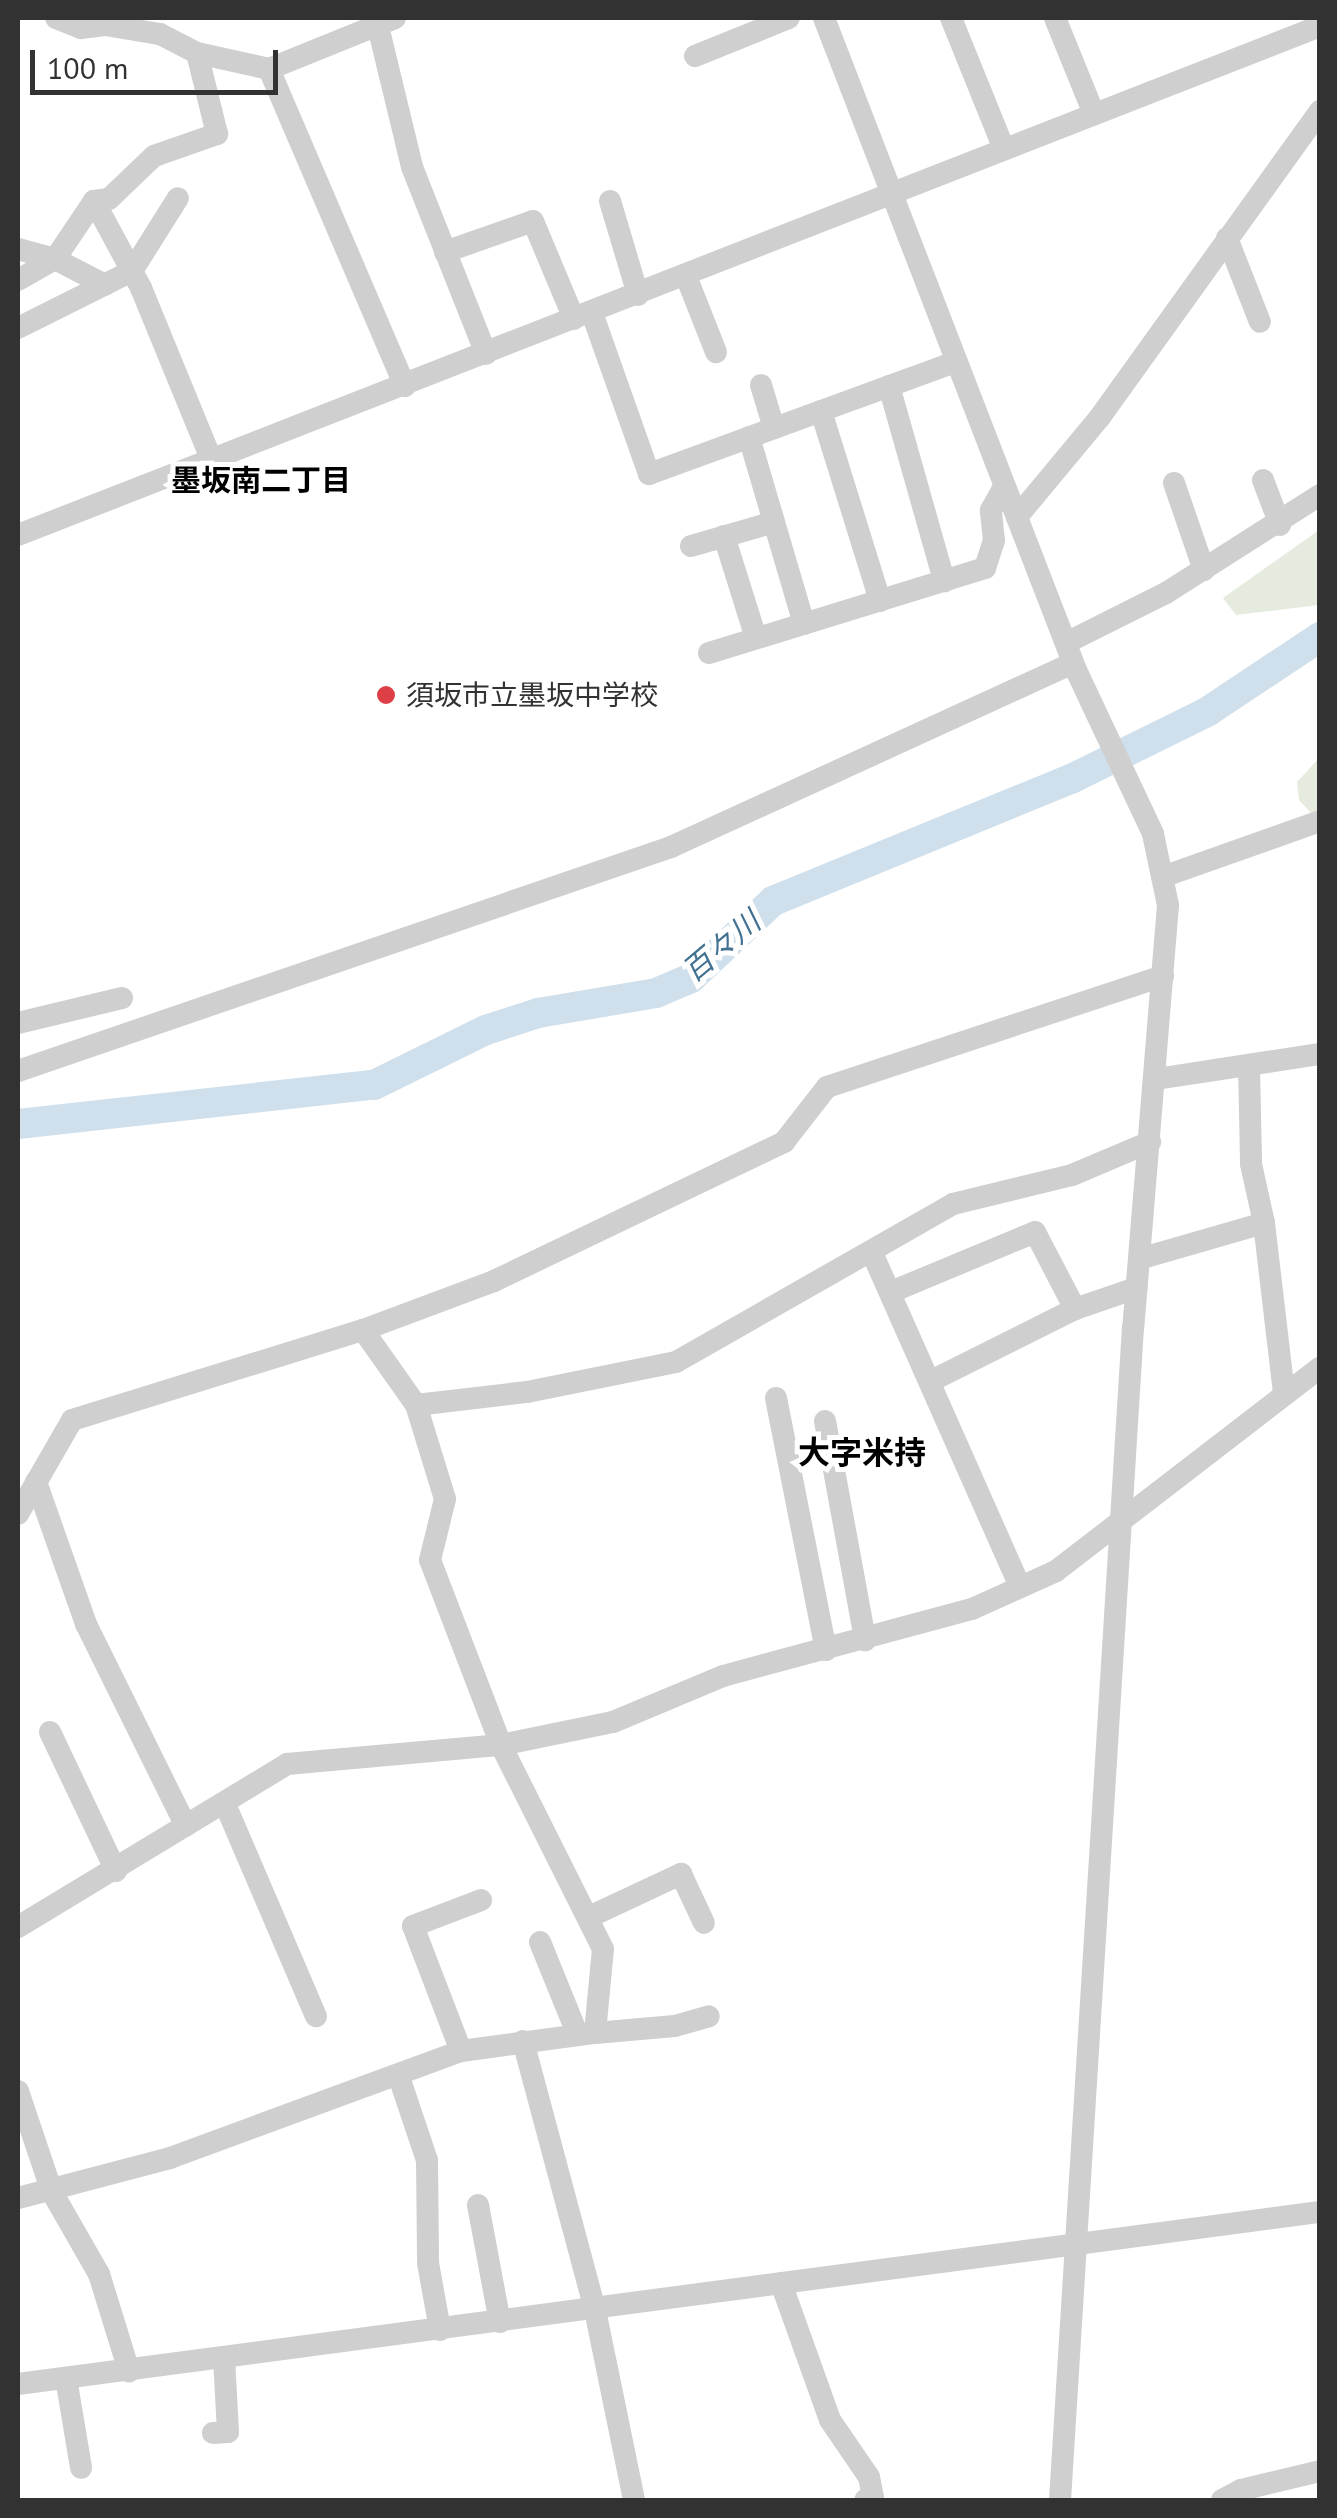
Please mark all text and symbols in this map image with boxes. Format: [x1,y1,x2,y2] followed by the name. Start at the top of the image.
[35,30,282,92] scale bar
[47,48,128,87] text: 100 m
[171,462,351,498] district label: 墨坂南二丁目
[406,678,658,712] place label: 須坂市立墨坂中学校
[375,684,397,706] marker: 須坂市立墨坂中学校
[675,903,767,989] water label: 百々川
[798,1433,926,1471] district label: 大字米持

